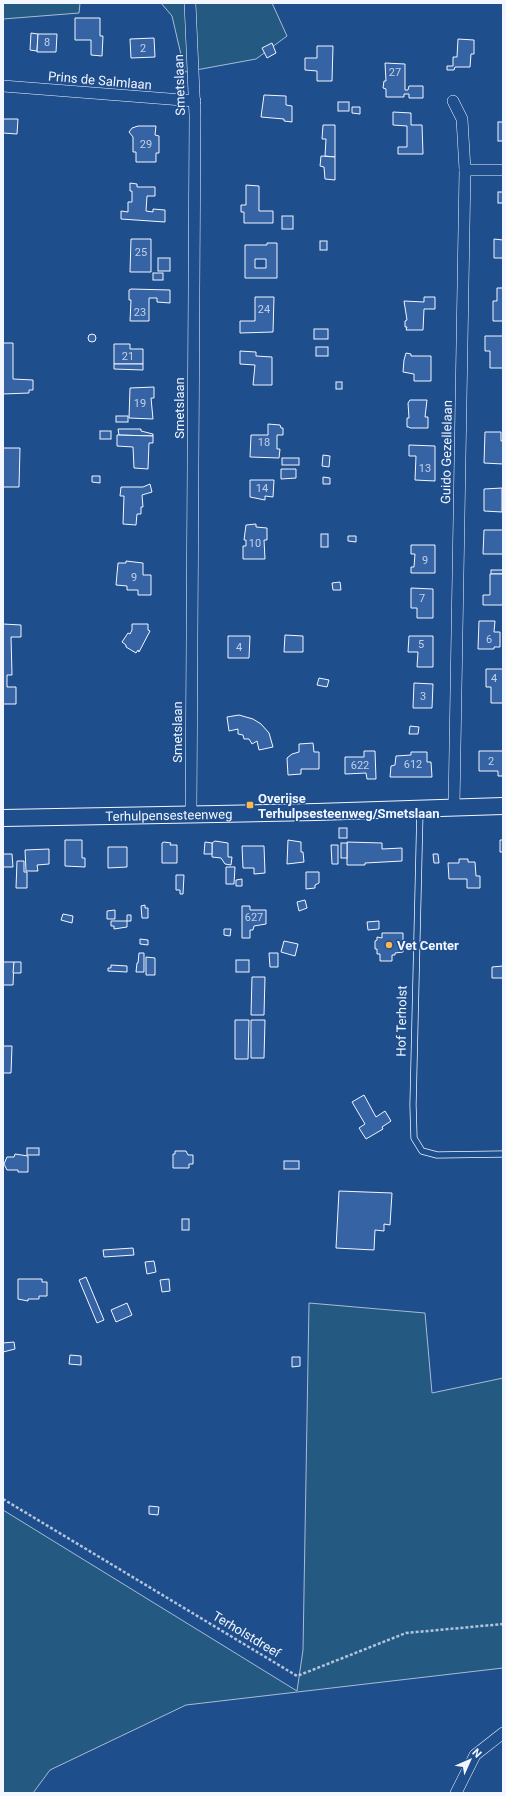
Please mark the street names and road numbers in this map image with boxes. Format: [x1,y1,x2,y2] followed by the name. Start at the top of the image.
[171,54,188,116] street label: Smetslaan
[47,68,152,93] street label: Prins de Salmlaan
[172,377,187,439] street label: Smetslaan
[438,400,455,504] street label: Guido Gezellelaan
[170,701,185,763] street label: Smetslaan
[105,807,233,824] street label: Terhulpensesteenweg
[393,985,410,1057] street label: Hof Terholst
[210,1608,284,1661] street label: Terholstdreef

